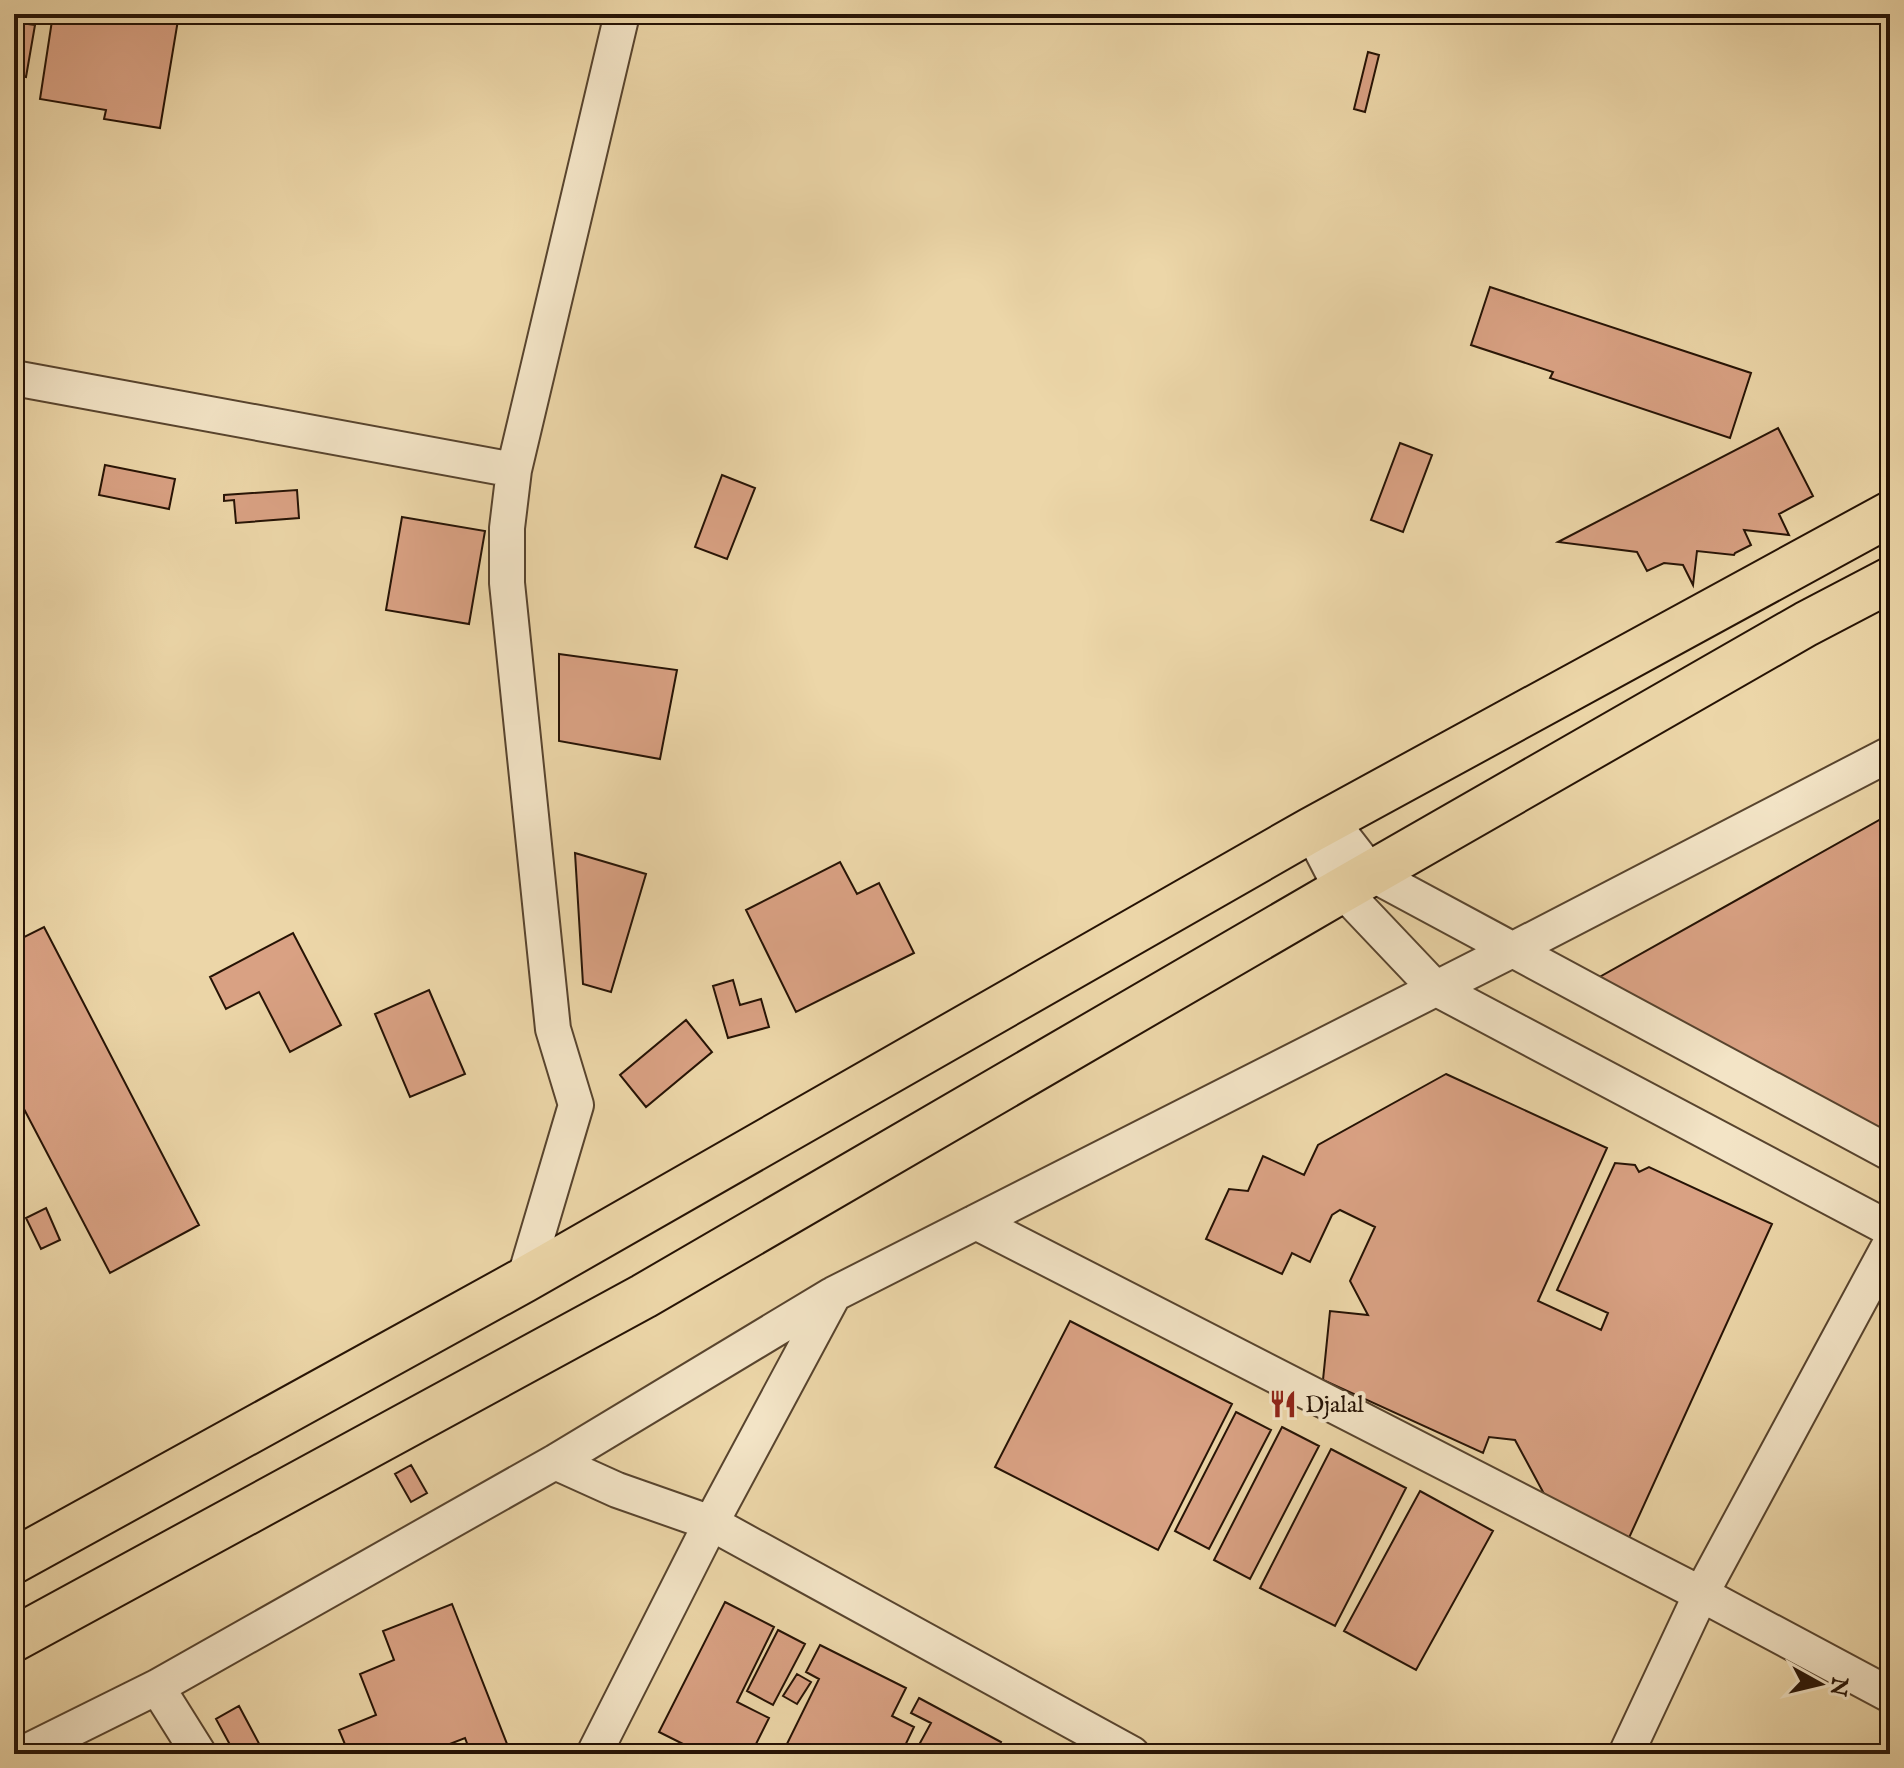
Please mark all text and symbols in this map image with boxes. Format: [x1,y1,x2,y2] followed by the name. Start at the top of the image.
[1268,1389,1298,1419] restaurant icon: Djalal
[1305,1390,1364,1421] place label: Djalal
[1780,1644,1860,1724] north arrow
[1823,1674,1853,1698] text: N

